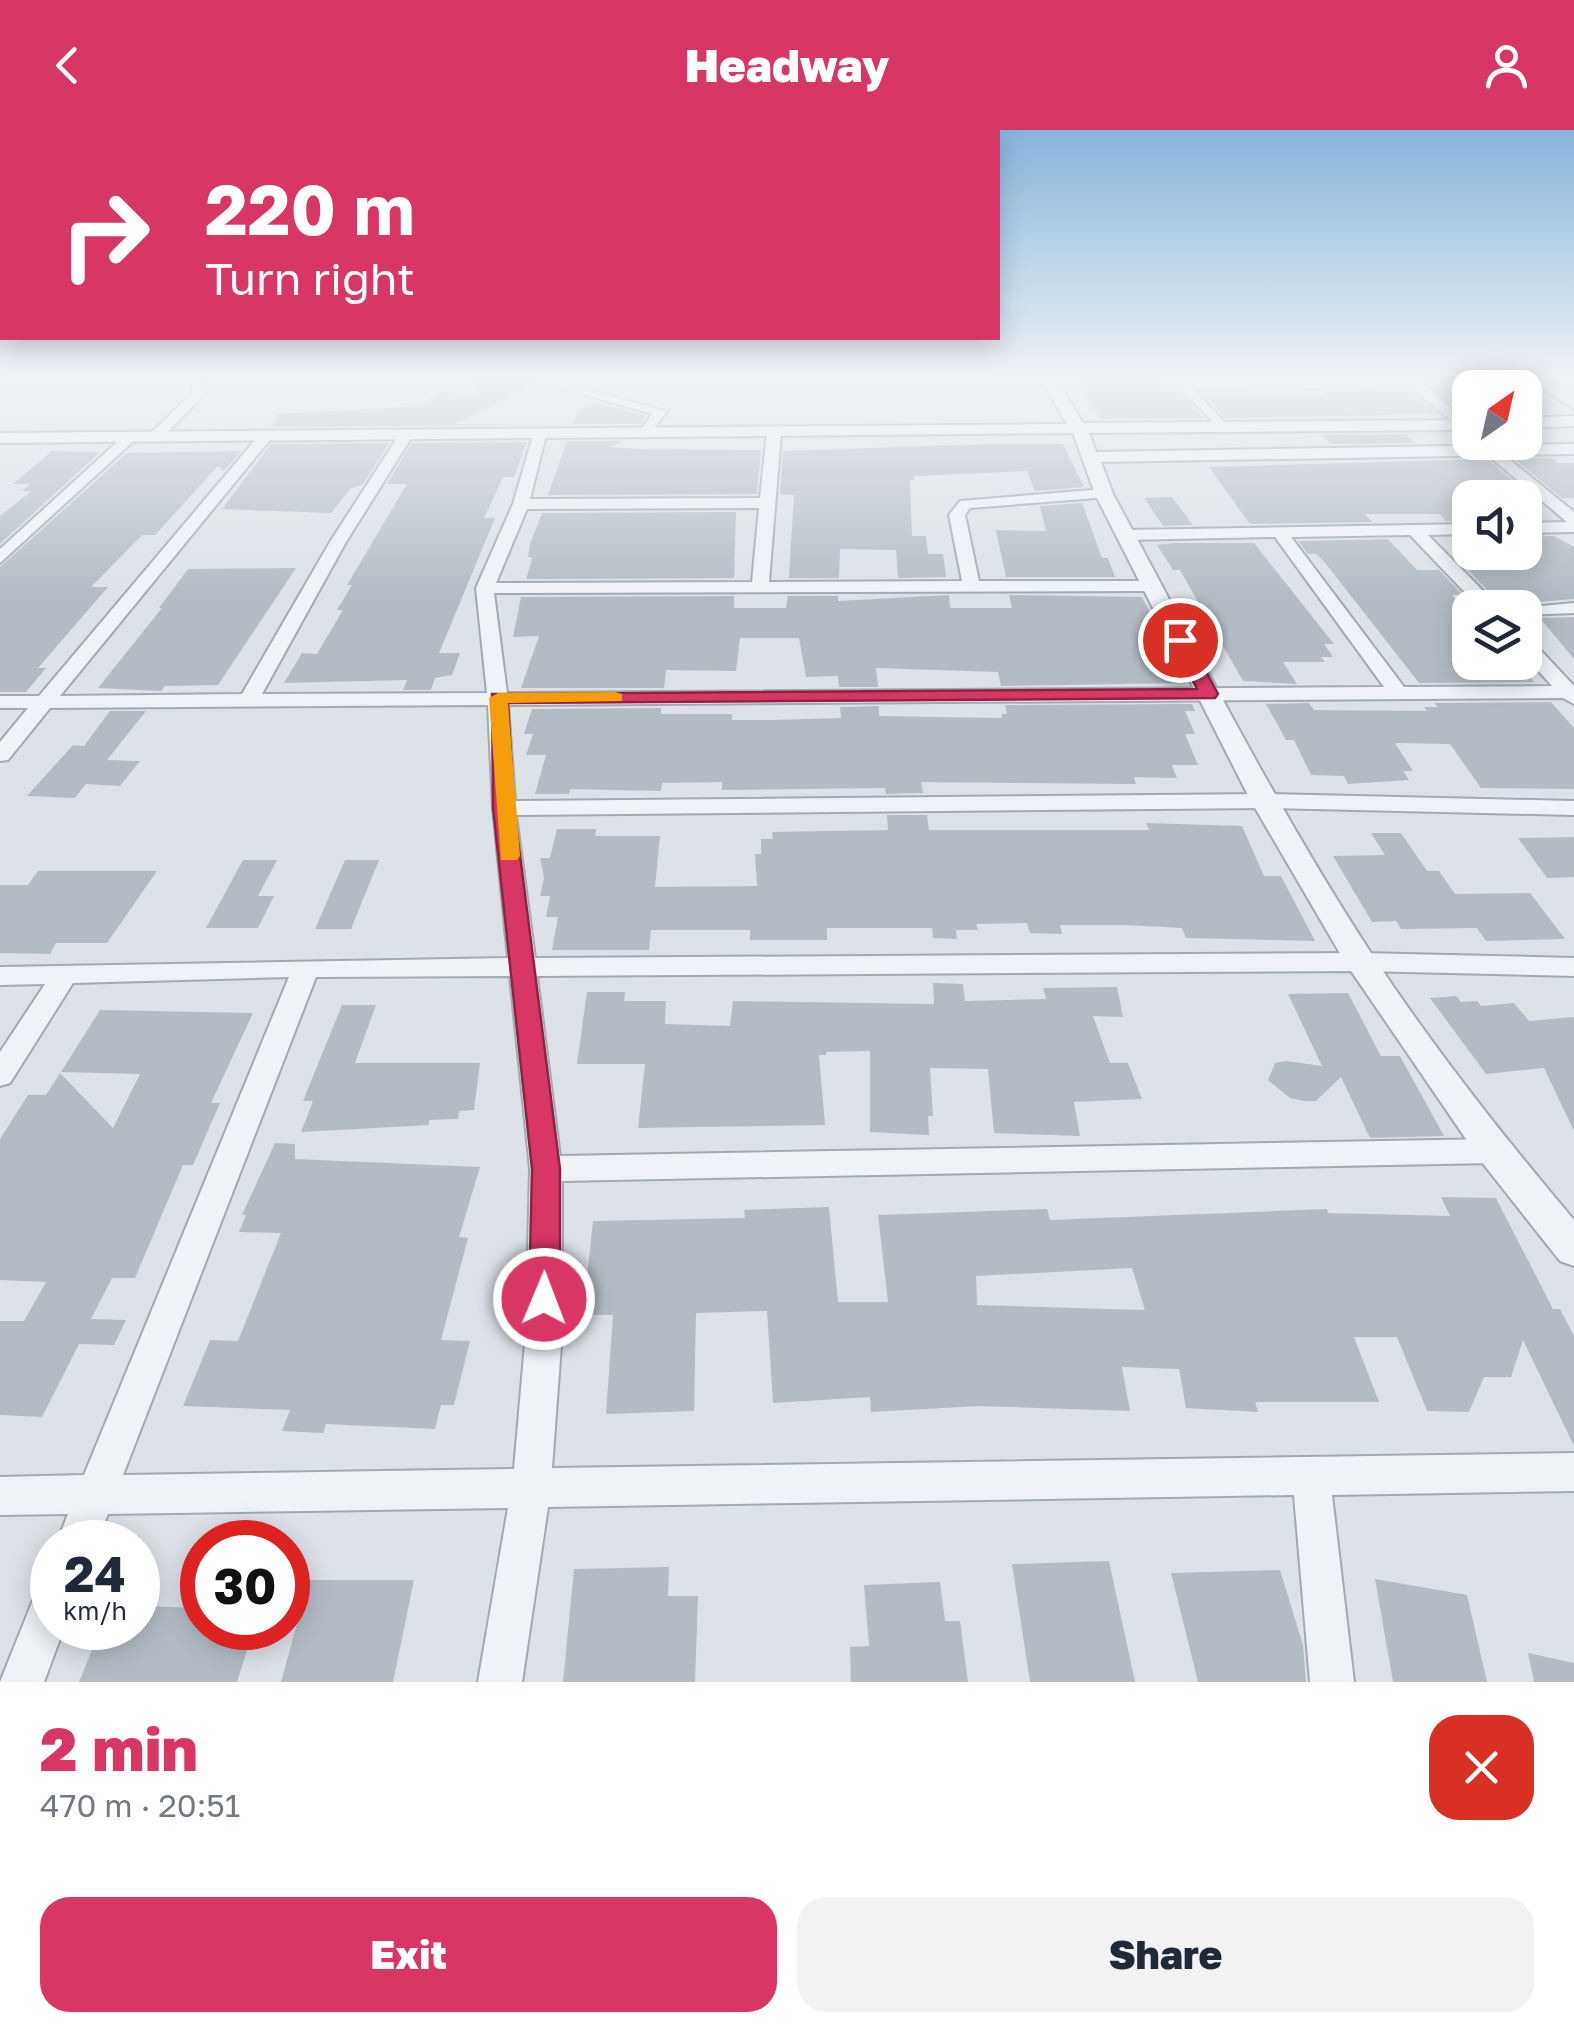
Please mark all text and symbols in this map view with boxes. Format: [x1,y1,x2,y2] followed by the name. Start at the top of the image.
[40,38,95,93] icon: back
[685,38,889,92] text: Headway
[1479,38,1534,93] icon: person
[205,166,415,250] text: 220 m
[40,170,170,300] icon: right
[205,251,415,305] text: Turn right
[1452,370,1542,460] north arrow
[1452,370,1542,680] map controls
[1452,480,1542,570] button: sound
[1452,590,1542,680] button: layers
[1138,598,1223,683] pin
[1153,613,1208,668] icon: arrive
[492,1247,596,1351] position arrow
[180,1520,310,1650] speed limit sign: 30
[64,1543,126,1603] text: 24
[63,1595,127,1626] text: km/h
[40,1712,198,1784] text: 2 min
[1429,1715,1534,1820] button: close
[40,1786,240,1824] text: 470 m · 20:51
[40,1897,777,2012] button: Exit
[797,1897,1534,2012] button: Share

